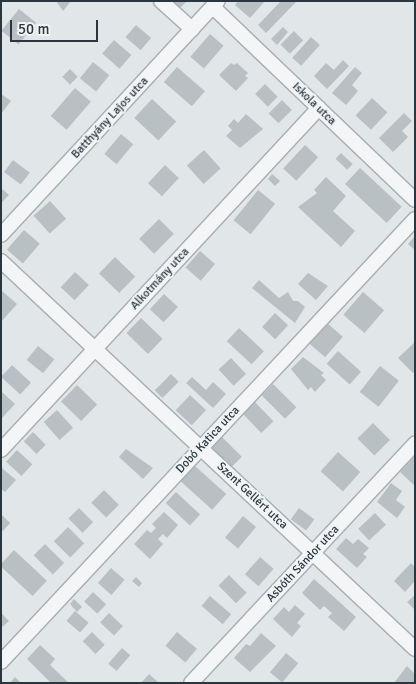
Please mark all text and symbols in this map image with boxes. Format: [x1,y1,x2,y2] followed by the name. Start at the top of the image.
[12,10,100,42] scale bar
[18,20,49,38] text: 50 m
[69,74,151,162] street label: Batthyány Lajos utca
[289,80,339,128] street label: Iskola utca
[128,245,192,313] street label: Alkotmány utca
[173,403,243,477] street label: Dobó Katica utca
[214,460,290,532] street label: Szent Gellért utca
[264,523,342,605] street label: Asbóth Sándor utca

